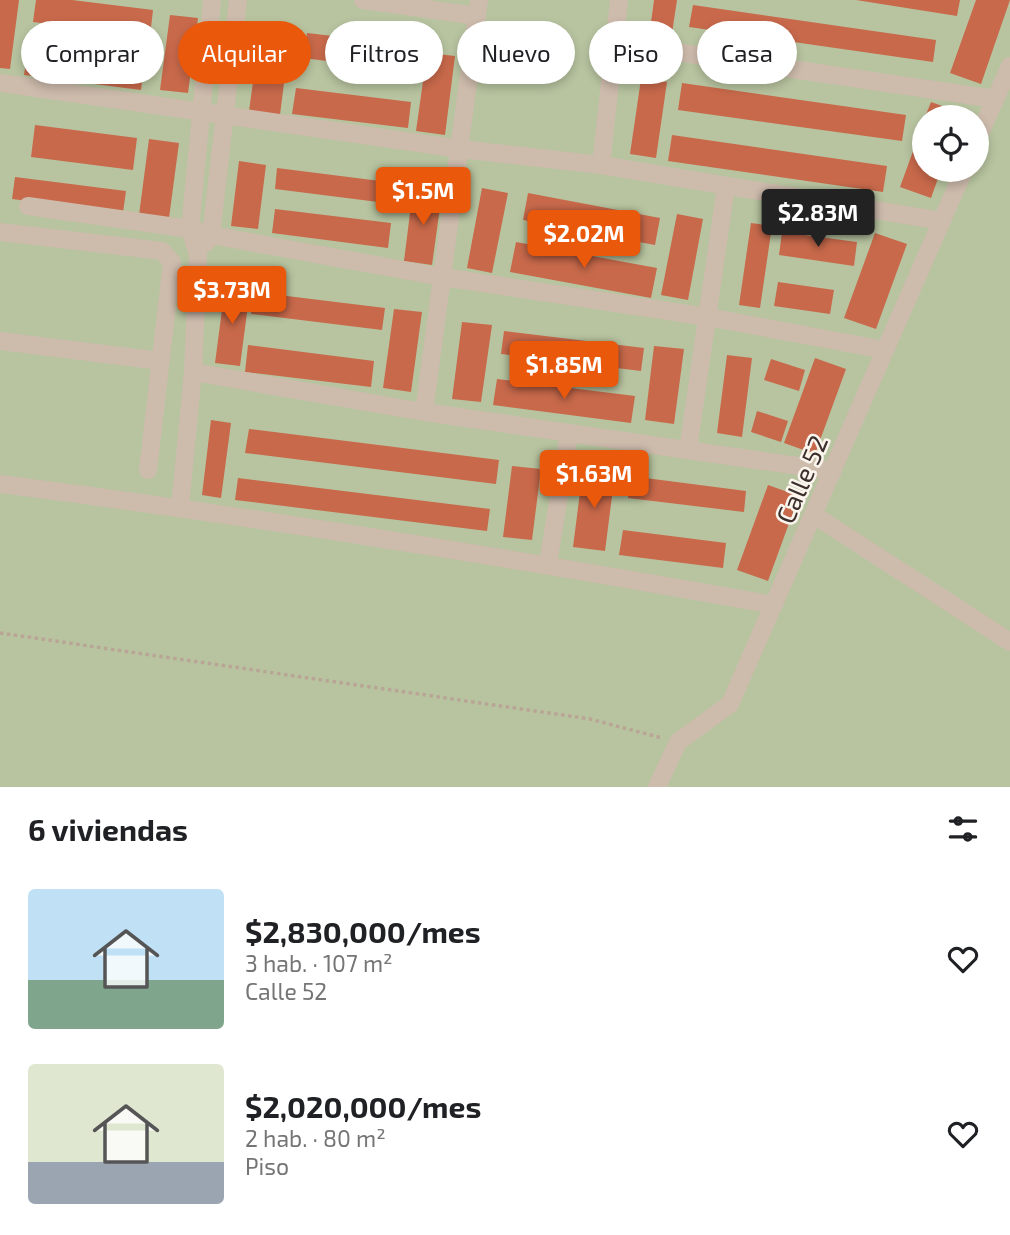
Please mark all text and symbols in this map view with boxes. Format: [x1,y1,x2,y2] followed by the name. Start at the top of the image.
[21,21,164,84] chip: Comprar
[178,21,311,84] chip: Alquilar
[325,21,443,84] chip: Filtros
[457,21,575,84] chip: Nuevo
[589,21,683,84] chip: Piso
[697,21,797,84] chip: Casa
[912,105,989,182] map controls
[912,105,989,182] button: locate
[374,168,472,227] pin: $1.5M
[392,176,454,204] text: $1.5M
[761,190,875,249] pin: $2.83M
[778,198,858,226] text: $2.83M
[527,210,641,270] pin: $2.02M
[543,219,625,247] text: $2.02M
[175,266,289,326] pin: $3.73M
[193,275,271,303] text: $3.73M
[507,342,621,401] pin: $1.85M
[526,350,602,378] text: $1.85M
[769,430,833,528] street label: Calle 52
[537,450,651,510] pin: $1.63M
[556,459,632,487] text: $1.63M
[944,810,982,848] icon: filters
[28,811,188,847] text: 6 viviendas
[245,913,481,949] text: $2,830,000/mes
[84,917,168,1001] icon: home
[944,940,982,978] icon: heart
[245,949,393,977] text: 3 hab. · 107 m²
[245,977,327,1005] text: Calle 52
[245,1088,481,1124] text: $2,020,000/mes
[84,1092,168,1176] icon: home
[944,1115,982,1153] icon: heart
[245,1124,386,1152] text: 2 hab. · 80 m²
[245,1152,289,1180] text: Piso

